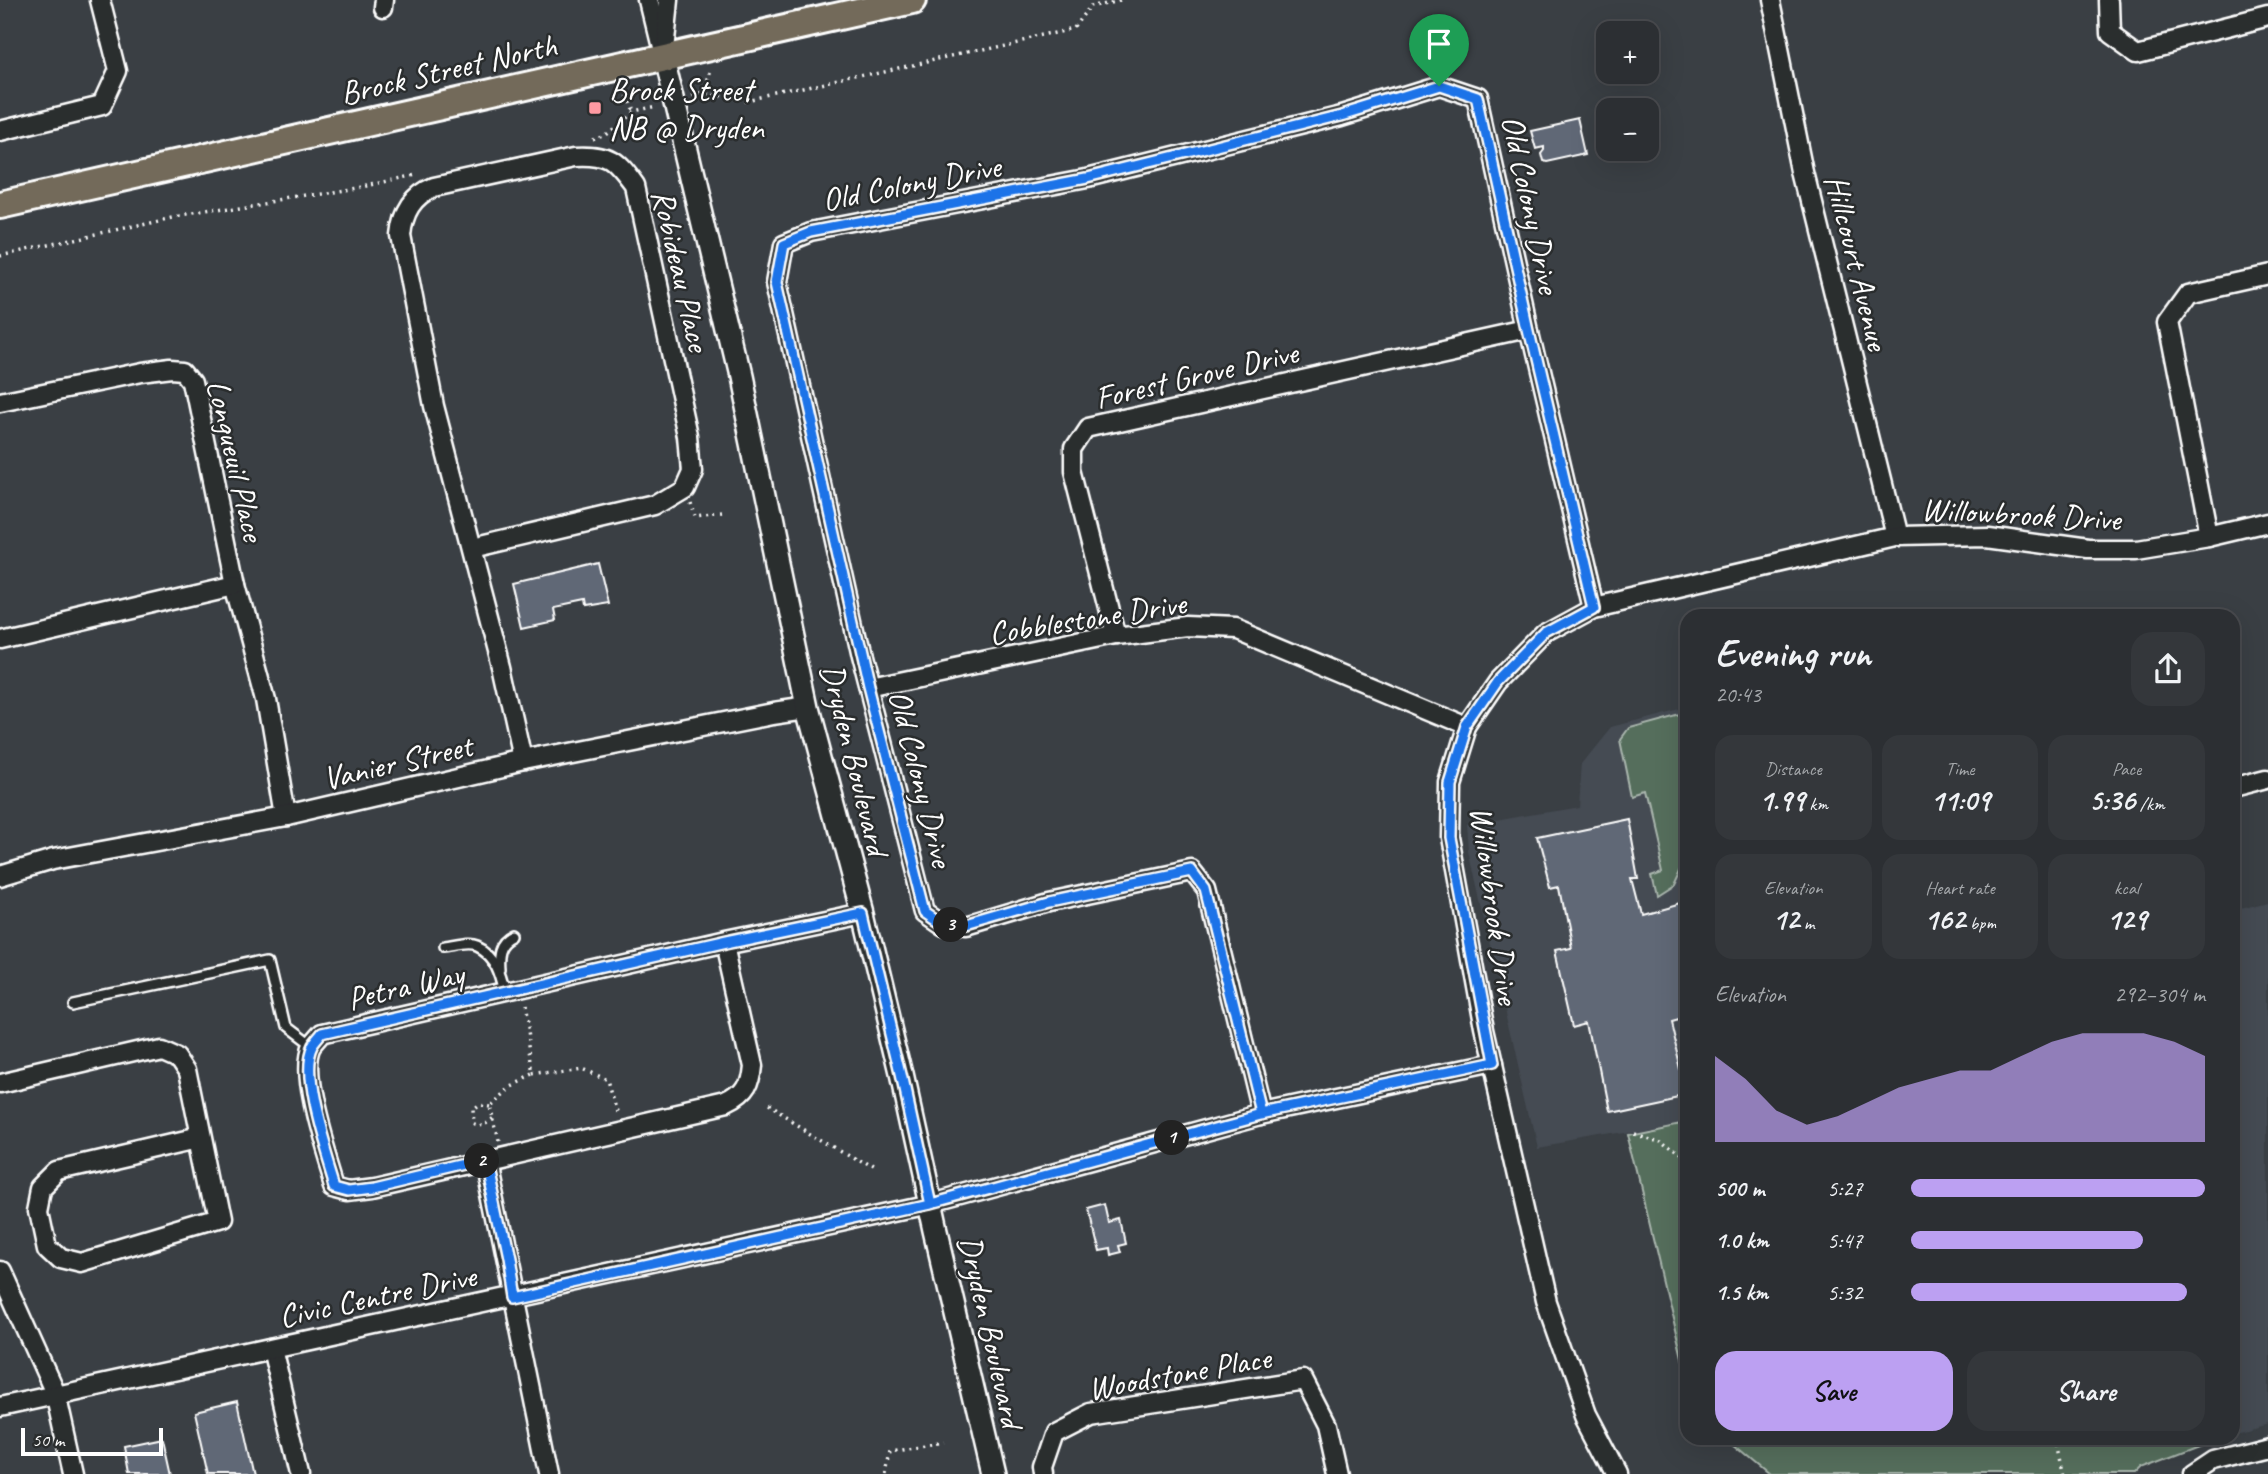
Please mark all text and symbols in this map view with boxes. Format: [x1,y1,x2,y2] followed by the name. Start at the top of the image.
[1409,14,1469,86] pin
[1596,21,1659,161] map controls
[1596,21,1659,84] button: +
[336,23,561,114] street label: Brock Street North
[1420,25,1458,63] icon: arrive
[609,69,765,149] place label: Brock Street NB @ Dryden
[1596,98,1659,161] button: −
[587,100,603,116] marker: Brock Street NB @ Dryden
[1492,111,1571,299] street label: Old Colony Drive
[818,145,1006,221] street label: Old Colony Drive
[1815,170,1900,356] street label: Hillcourt Avenue
[642,185,721,357] street label: Robideau Place
[1091,331,1304,419] street label: Forest Grove Drive
[197,375,275,547] street label: Longueuil Place
[1920,488,2124,540] street label: Willowbrook Drive
[986,581,1191,654] street label: Cobblestone Drive
[1715,630,1871,677] text: Evening run
[2131,632,2205,706] button: share
[811,659,900,864] street label: Dryden Boulevard
[1715,680,1761,709] text: 20:43
[879,685,964,873] street label: Old Colony Drive
[319,724,479,800] street label: Vanier Street
[1765,757,1822,781] text: Distance
[1945,757,1975,781] text: Time
[2112,757,2141,781] text: Pace
[1759,781,1805,819] text: 1.99
[1930,781,1990,819] text: 11:09
[2089,781,2135,819] text: 5:36
[1805,792,1828,816] text: km
[2135,792,2165,816] text: /km
[1460,803,1530,1009] street label: Willowbrook Drive
[1764,876,1823,900] text: Elevation
[1925,876,1995,900] text: Heart rate
[2114,876,2139,900] text: kcal
[1772,900,1799,938] text: 12
[1924,900,1965,938] text: 162
[2107,900,2147,938] text: 129
[934,908,968,942] pin: 3
[1799,911,1814,935] text: m
[1965,911,1996,935] text: bpm
[946,912,955,936] text: 3
[343,952,470,1020] street label: Petra Way
[1715,980,1786,1009] text: Elevation
[2114,980,2205,1009] text: 292–304 m
[1154,1120,1190,1156] pin: 1
[1167,1125,1176,1149] text: 1
[464,1144,500,1178] pin: 2
[477,1148,486,1172] text: 2
[1715,1174,1764,1203] text: 500 m
[1827,1174,1863,1203] text: 5:27
[1715,1226,1769,1255] text: 1.0 km
[1827,1226,1863,1255] text: 5:47
[949,1231,1035,1436] street label: Dryden Boulevard
[275,1254,482,1337] street label: Civic Centre Drive
[1715,1278,1768,1307] text: 1.5 km
[1827,1278,1863,1307] text: 5:32
[1085,1336,1276,1410] street label: Woodstone Place
[1715,1351,1953,1431] button: Save
[1967,1351,2205,1431] button: Share
[21,1425,163,1457] scale bar
[32,1428,64,1452] text: 50 m

